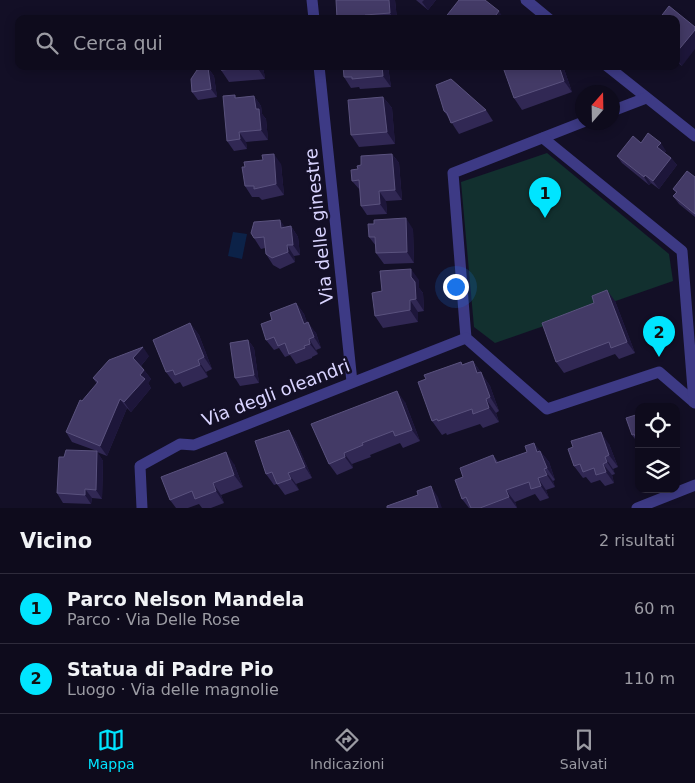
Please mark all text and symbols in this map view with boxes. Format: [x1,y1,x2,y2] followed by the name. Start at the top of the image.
[15,15,680,70] search box
[33,29,61,57] icon: search
[73,32,163,54] text: Cerca qui
[575,85,620,130] north arrow
[300,147,337,305] street label: Via delle ginestre
[529,177,561,218] pin: 1
[443,274,469,300] your location
[643,316,675,357] pin: 2
[199,355,353,430] street label: Via degli oleandri
[635,403,680,493] map controls
[635,403,680,448] button: locate
[635,448,680,493] button: layers
[20,529,92,553] text: Vicino
[599,531,675,550] text: 2 risultati
[67,588,304,610] text: Parco Nelson Mandela
[30,599,42,618] text: 1
[634,599,675,618] text: 60 m
[67,610,240,629] text: Parco · Via Delle Rose
[67,658,274,680] text: Statua di Padre Pio
[30,669,42,688] text: 2
[624,669,675,688] text: 110 m
[67,680,279,699] text: Luogo · Via delle magnolie
[88,726,135,772] tab: Mappa
[310,726,385,772] tab: Indicazioni
[560,726,607,772] tab: Salvati

